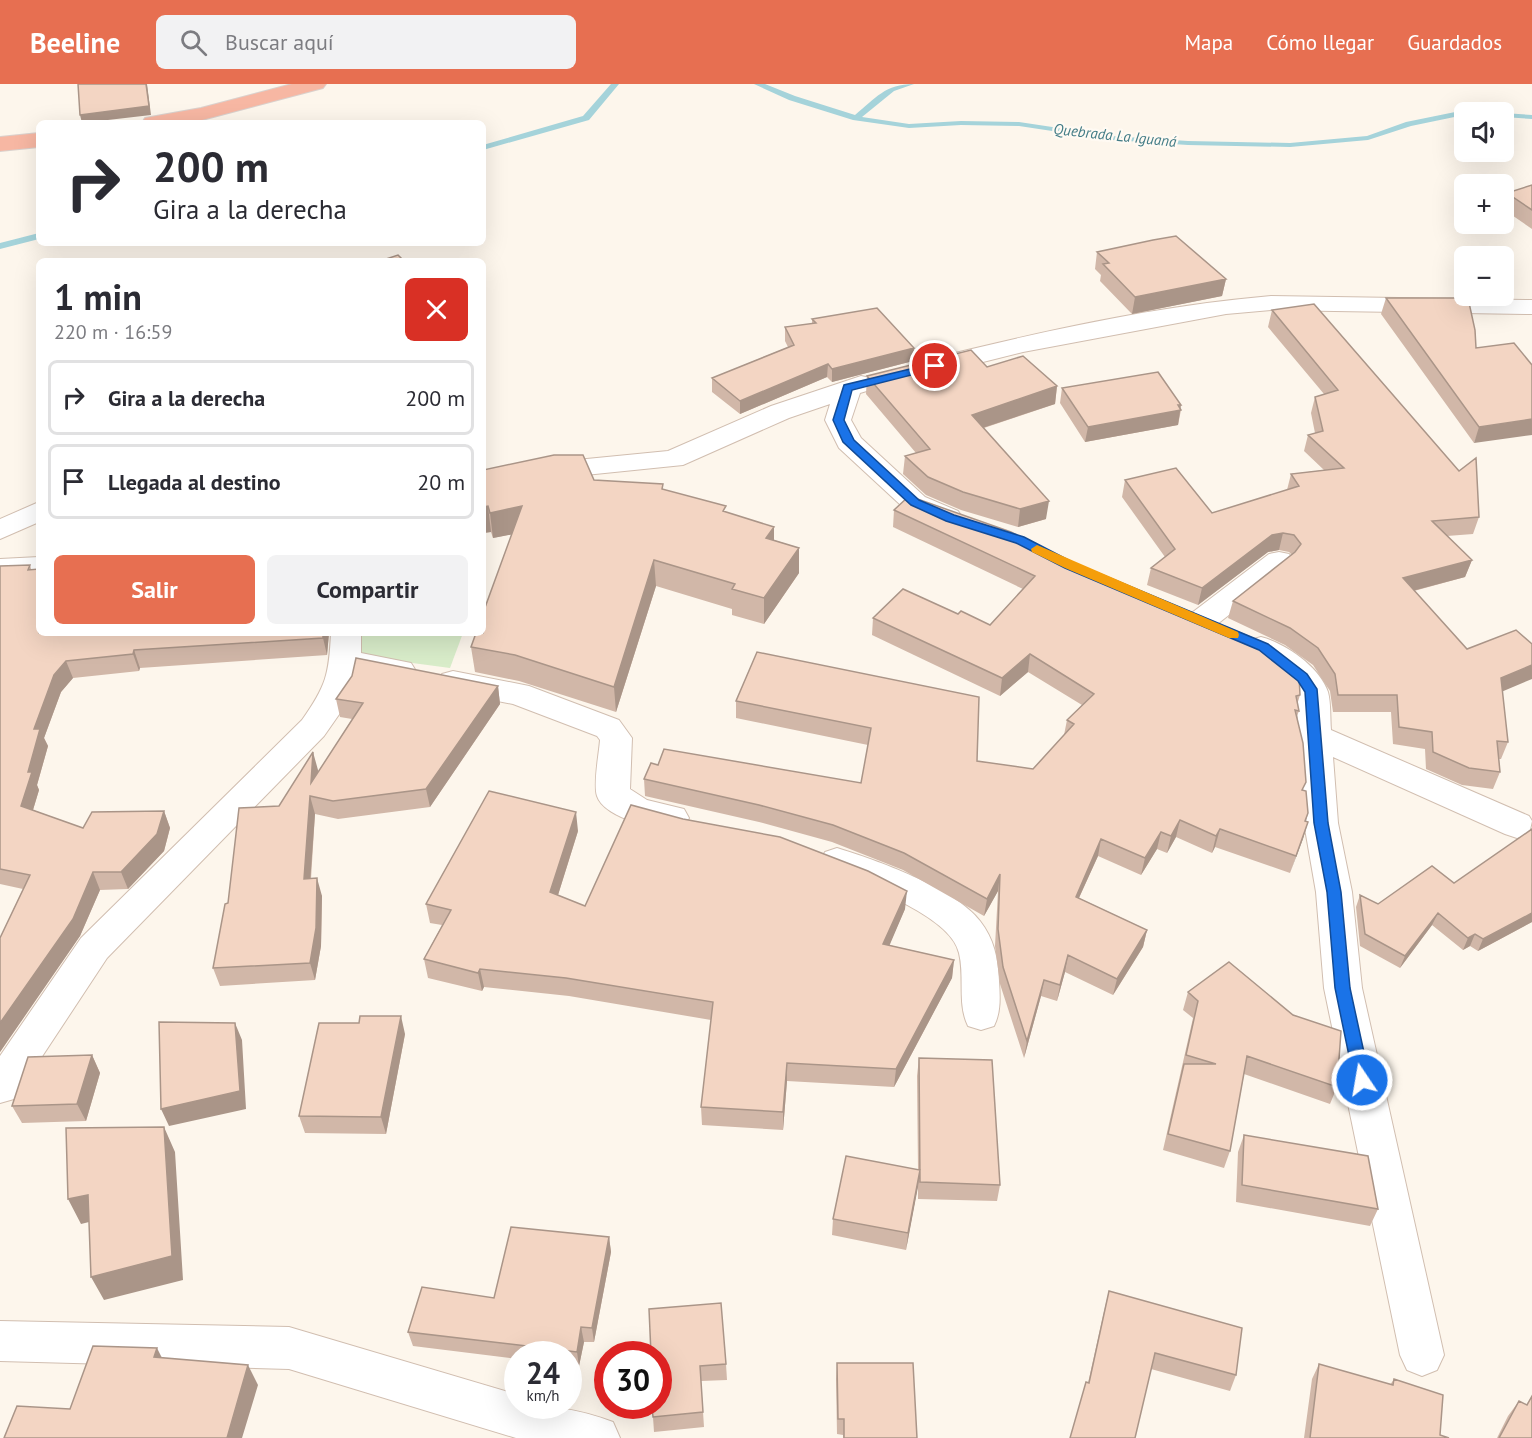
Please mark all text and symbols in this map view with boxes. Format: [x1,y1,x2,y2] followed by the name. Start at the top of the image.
[156,15,576,69] search box
[30,24,120,61] text: Beeline
[177,26,210,59] icon: search
[225,28,334,56] text: Buscar aquí
[1184,29,1233,56] text: Mapa
[1266,29,1374,56] text: Cómo llegar
[1407,29,1502,56] text: Guardados
[1454,102,1514,306] map controls
[1454,102,1514,162] button: sound
[1053,119,1178,151] water label: Quebrada La Iguaná
[153,139,269,194] text: 200 m
[54,144,132,222] icon: right
[1454,174,1514,234] button: +
[153,192,347,226] text: Gira a la derecha
[1454,246,1514,306] button: −
[54,273,142,320] text: 1 min
[405,278,468,341] button: close
[54,319,172,345] text: 220 m · 16:59
[909,340,960,391] pin
[918,349,951,382] icon: arrive
[57,381,90,414] icon: right
[108,384,265,412] text: Gira a la derecha
[405,384,465,412] text: 200 m
[57,465,90,498] icon: arrive
[108,468,281,496] text: Llegada al destino
[417,468,465,496] text: 20 m
[54,555,255,624] button: Salir
[267,555,468,624] button: Compartir
[1330,1048,1394,1112] position arrow
[594,1341,672,1419] speed limit sign: 30
[526,1353,560,1392] text: 24
[527,1386,559,1405] text: km/h

